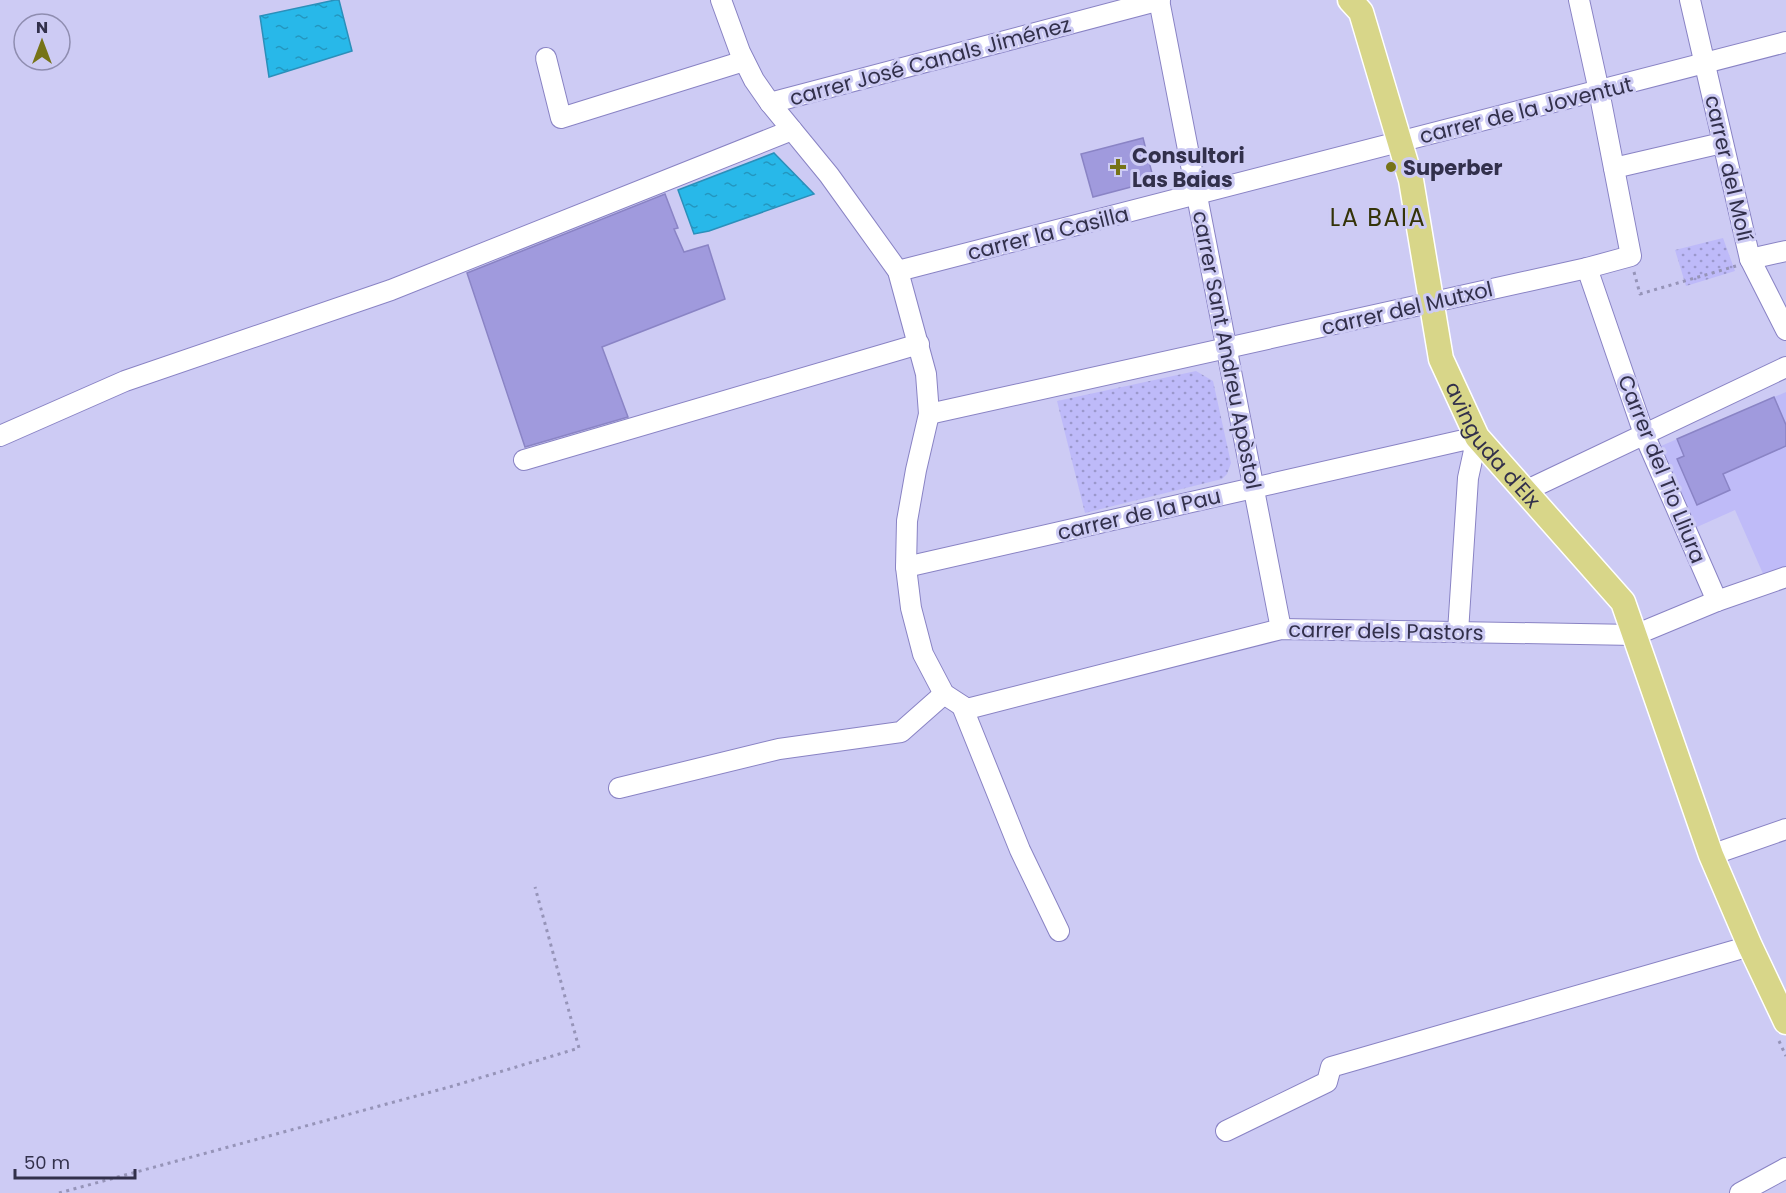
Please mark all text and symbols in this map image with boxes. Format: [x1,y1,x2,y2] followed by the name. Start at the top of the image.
[786,9,1074,113] street label: carrer José Canals Jiménez
[12,12,72,72] north arrow
[36,16,48,39] text: N
[1417,70,1635,150] street label: carrer de la Joventut
[1698,92,1760,244] street label: carrer del Molí
[1132,141,1245,194] place label: Consultori Las Baias
[1403,153,1502,182] place label: Superber
[1109,158,1127,176] marker: Consultori Las Baias
[1384,160,1398,174] marker: Superber
[964,199,1132,267] street label: carrer la Casilla
[1330,201,1426,234] district label: LA BAIA
[1186,208,1268,492] street label: carrer Sant Andreu Apòstol
[1319,274,1495,342] street label: carrer del Mutxol
[1611,370,1713,568] street label: Carrer del Tio Lliura
[1439,377,1547,514] street label: avinguda d'Elx
[1055,481,1223,547] street label: carrer de la Pau
[1288,615,1484,647] street label: carrer dels Pastors
[15,1142,135,1180] scale bar
[24,1150,70,1175] text: 50 m

